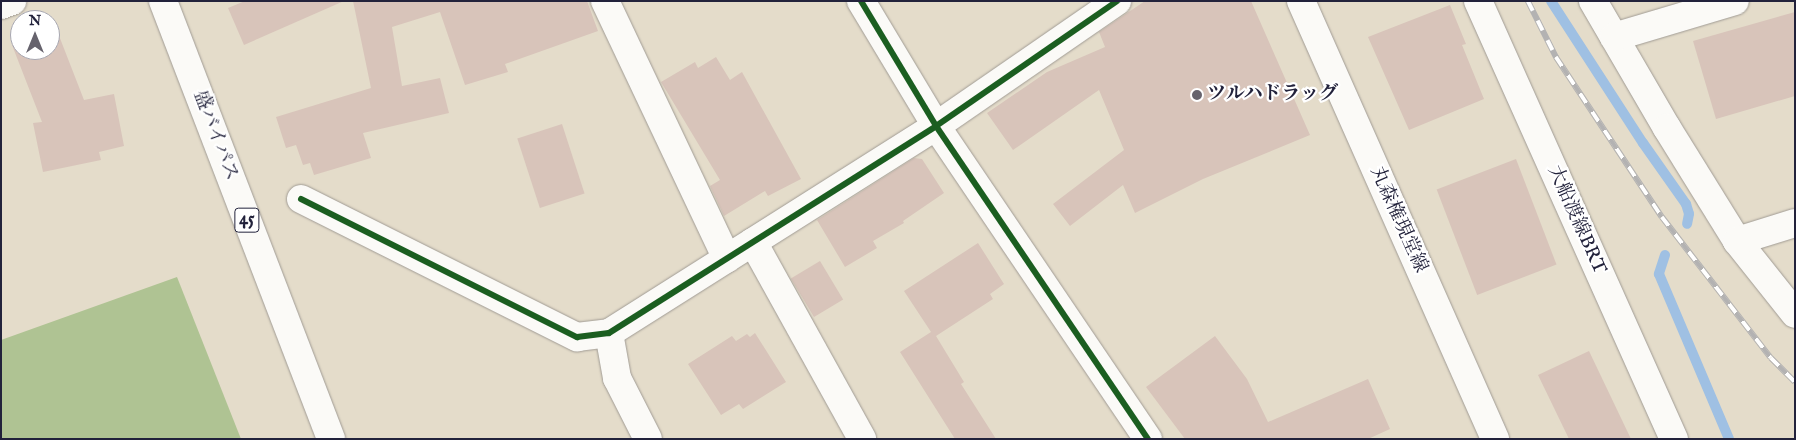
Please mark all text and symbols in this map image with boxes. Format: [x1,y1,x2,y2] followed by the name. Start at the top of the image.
[10,10,60,60] north arrow
[29,12,41,30] text: N
[1207,84,1340,106] place label: ツルハドラッグ
[187,88,243,184] street label: 盛バイパス
[1191,89,1203,101] marker: ツルハドラッグ
[1542,162,1610,278] street label: 大船渡線BRT
[1364,163,1432,277] street label: 丸森権現堂線
[233,204,261,236] road number: 45

